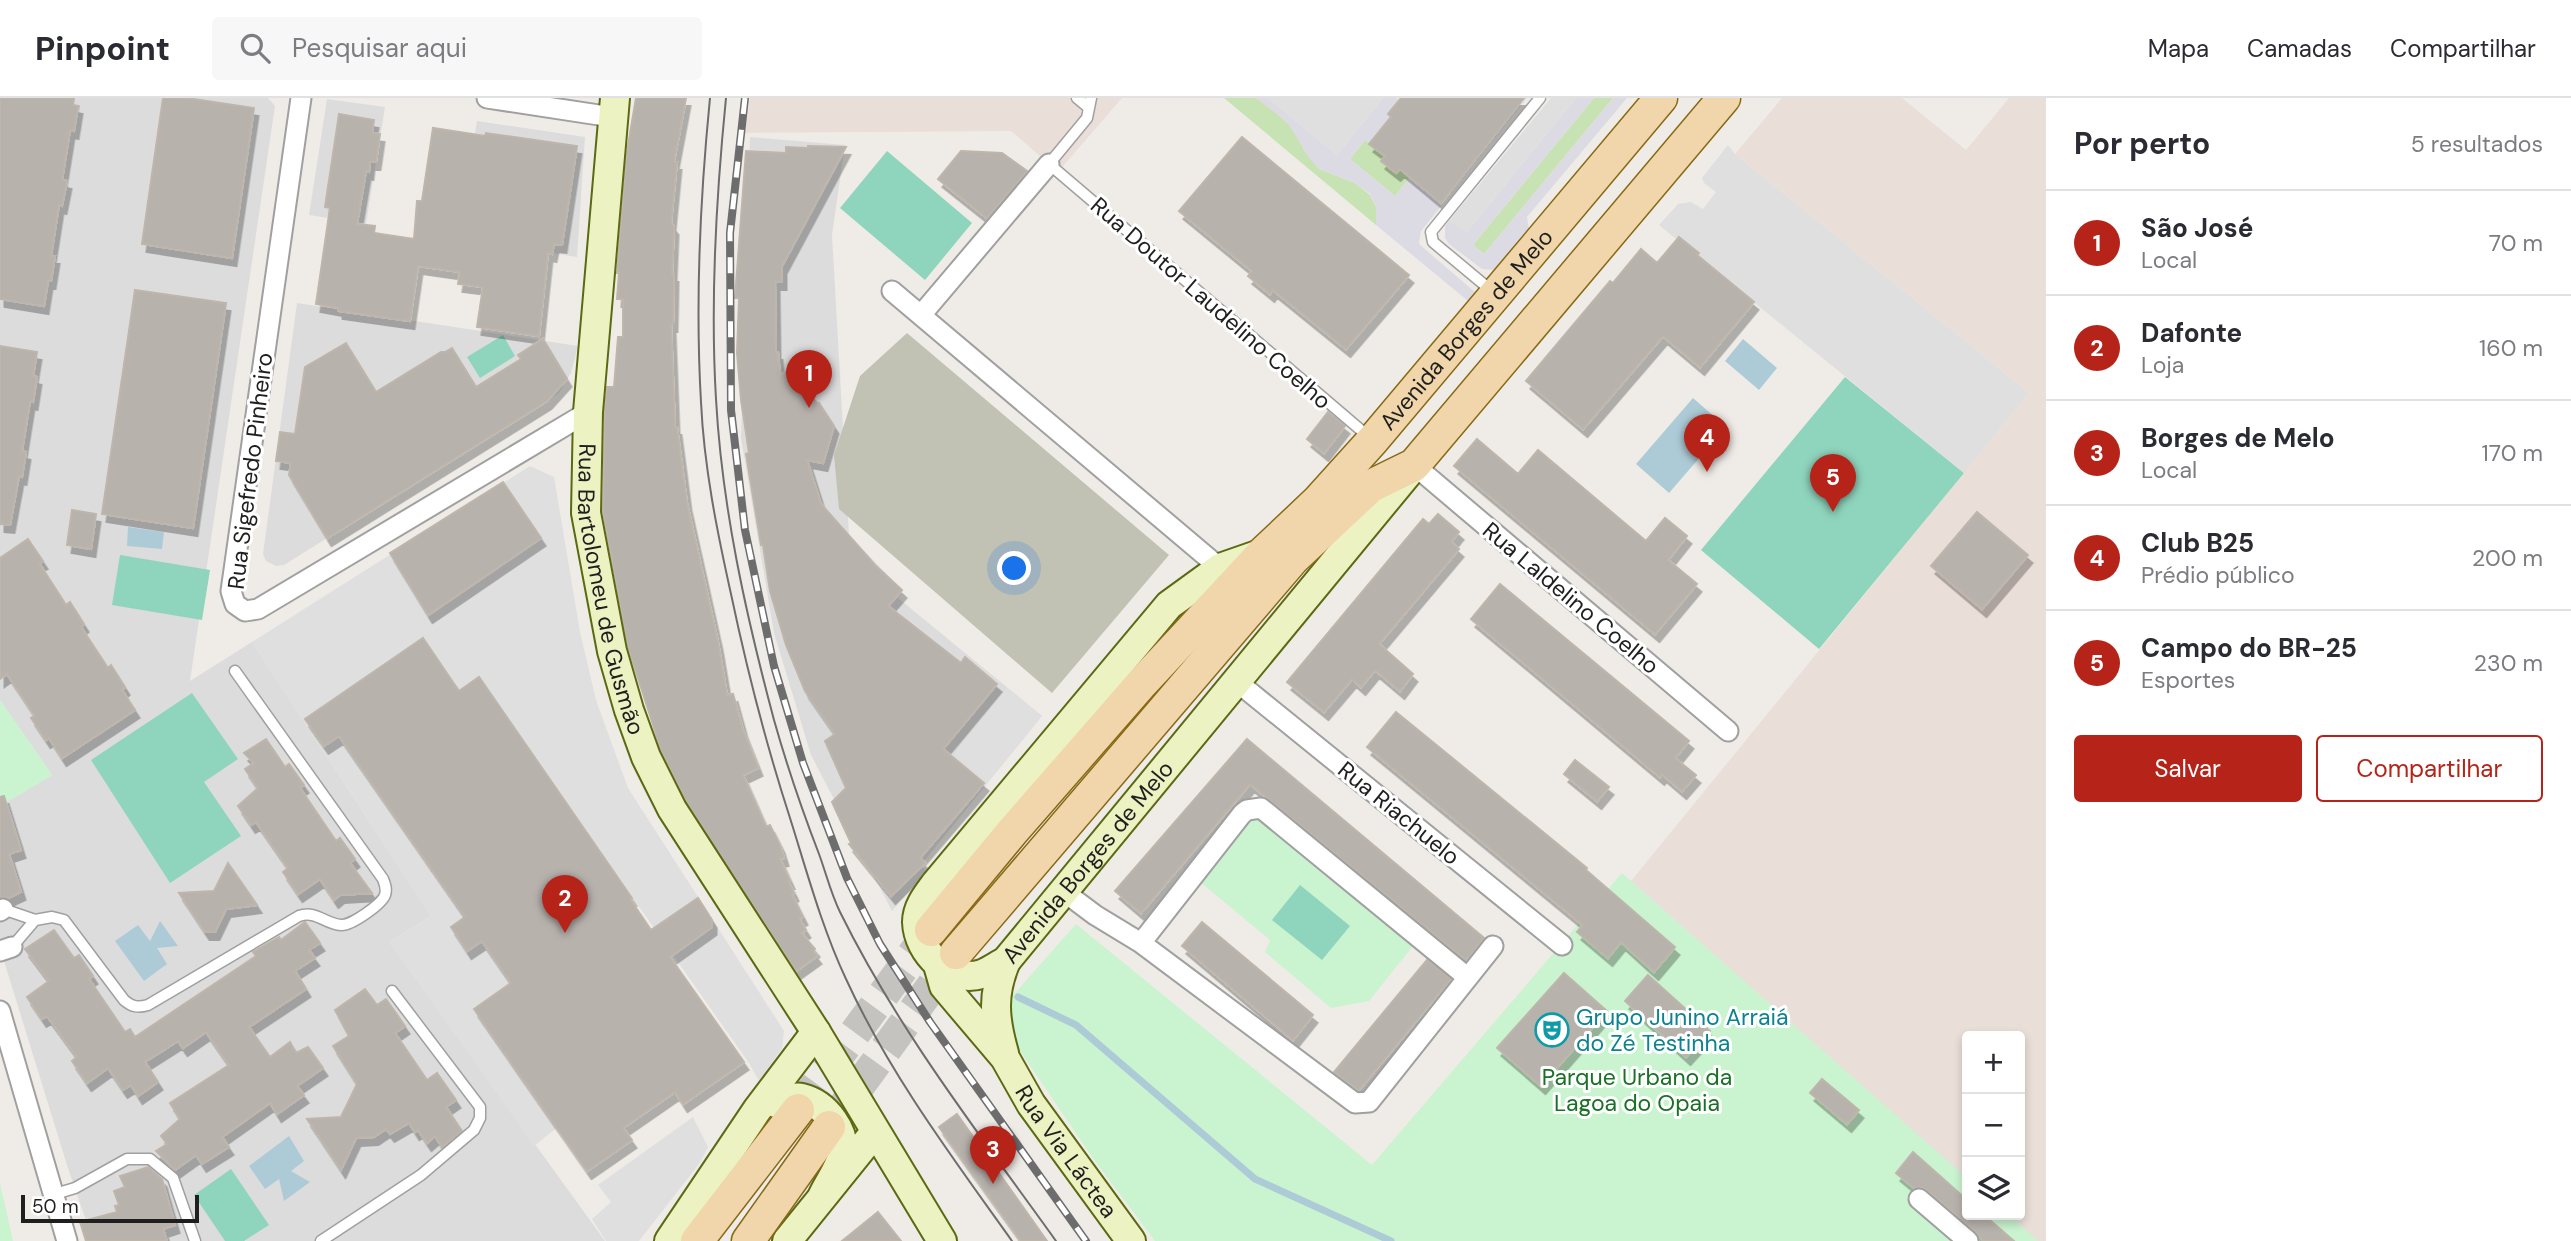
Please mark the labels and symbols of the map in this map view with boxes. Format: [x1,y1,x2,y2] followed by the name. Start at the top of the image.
[1084,190,1338,416] street label: Rua Doutor Laudelino Coelho
[1373,222,1560,436] street label: Avenida Borges de Melo
[786,350,832,408] pin: 1
[221,351,279,591] street label: Rua Sigefredo Pinheiro
[1684,414,1730,472] pin: 4
[571,443,652,739] street label: Rua Bartolomeu de Gusmão
[1810,454,1856,512] pin: 5
[1477,515,1665,681] street label: Rua Laldelino Coelho
[997,551,1031,585] your location
[995,754,1180,970] street label: Avenida Borges de Melo
[1332,755,1466,871] street label: Rua Riachuelo
[542,875,588,933] pin: 2
[1576,1002,1789,1058] place label: Grupo Junino Arraiá do Zé Testinha
[1533,1011,1571,1049] theatre icon: Grupo Junino Arraiá do Zé Testinha
[1542,1062,1732,1118] park label: Parque Urbano da Lagoa do Opaia
[1008,1080,1124,1224] street label: Rua Via Láctea
[970,1126,1016,1184] pin: 3
[21,1192,200,1224] scale bar

